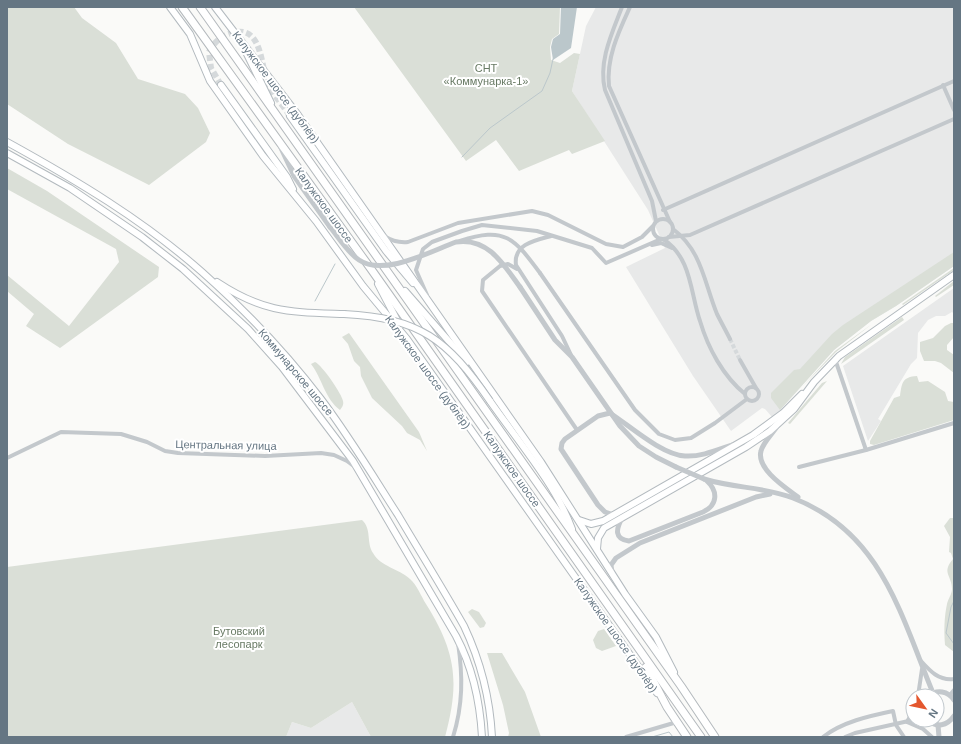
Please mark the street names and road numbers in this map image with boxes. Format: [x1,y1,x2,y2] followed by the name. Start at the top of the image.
[230,29,322,145] street label: Калужское шоссе (дублёр)
[293,165,355,245] street label: Калужское шоссе
[383,313,473,431] street label: Калужское шоссе (дублёр)
[256,326,336,418] street label: Коммунарское шоссе
[481,429,543,509] street label: Калужское шоссе
[175,438,278,452] street label: Центральная улица
[572,576,660,694] street label: Калужское шоссе (дублёр)

